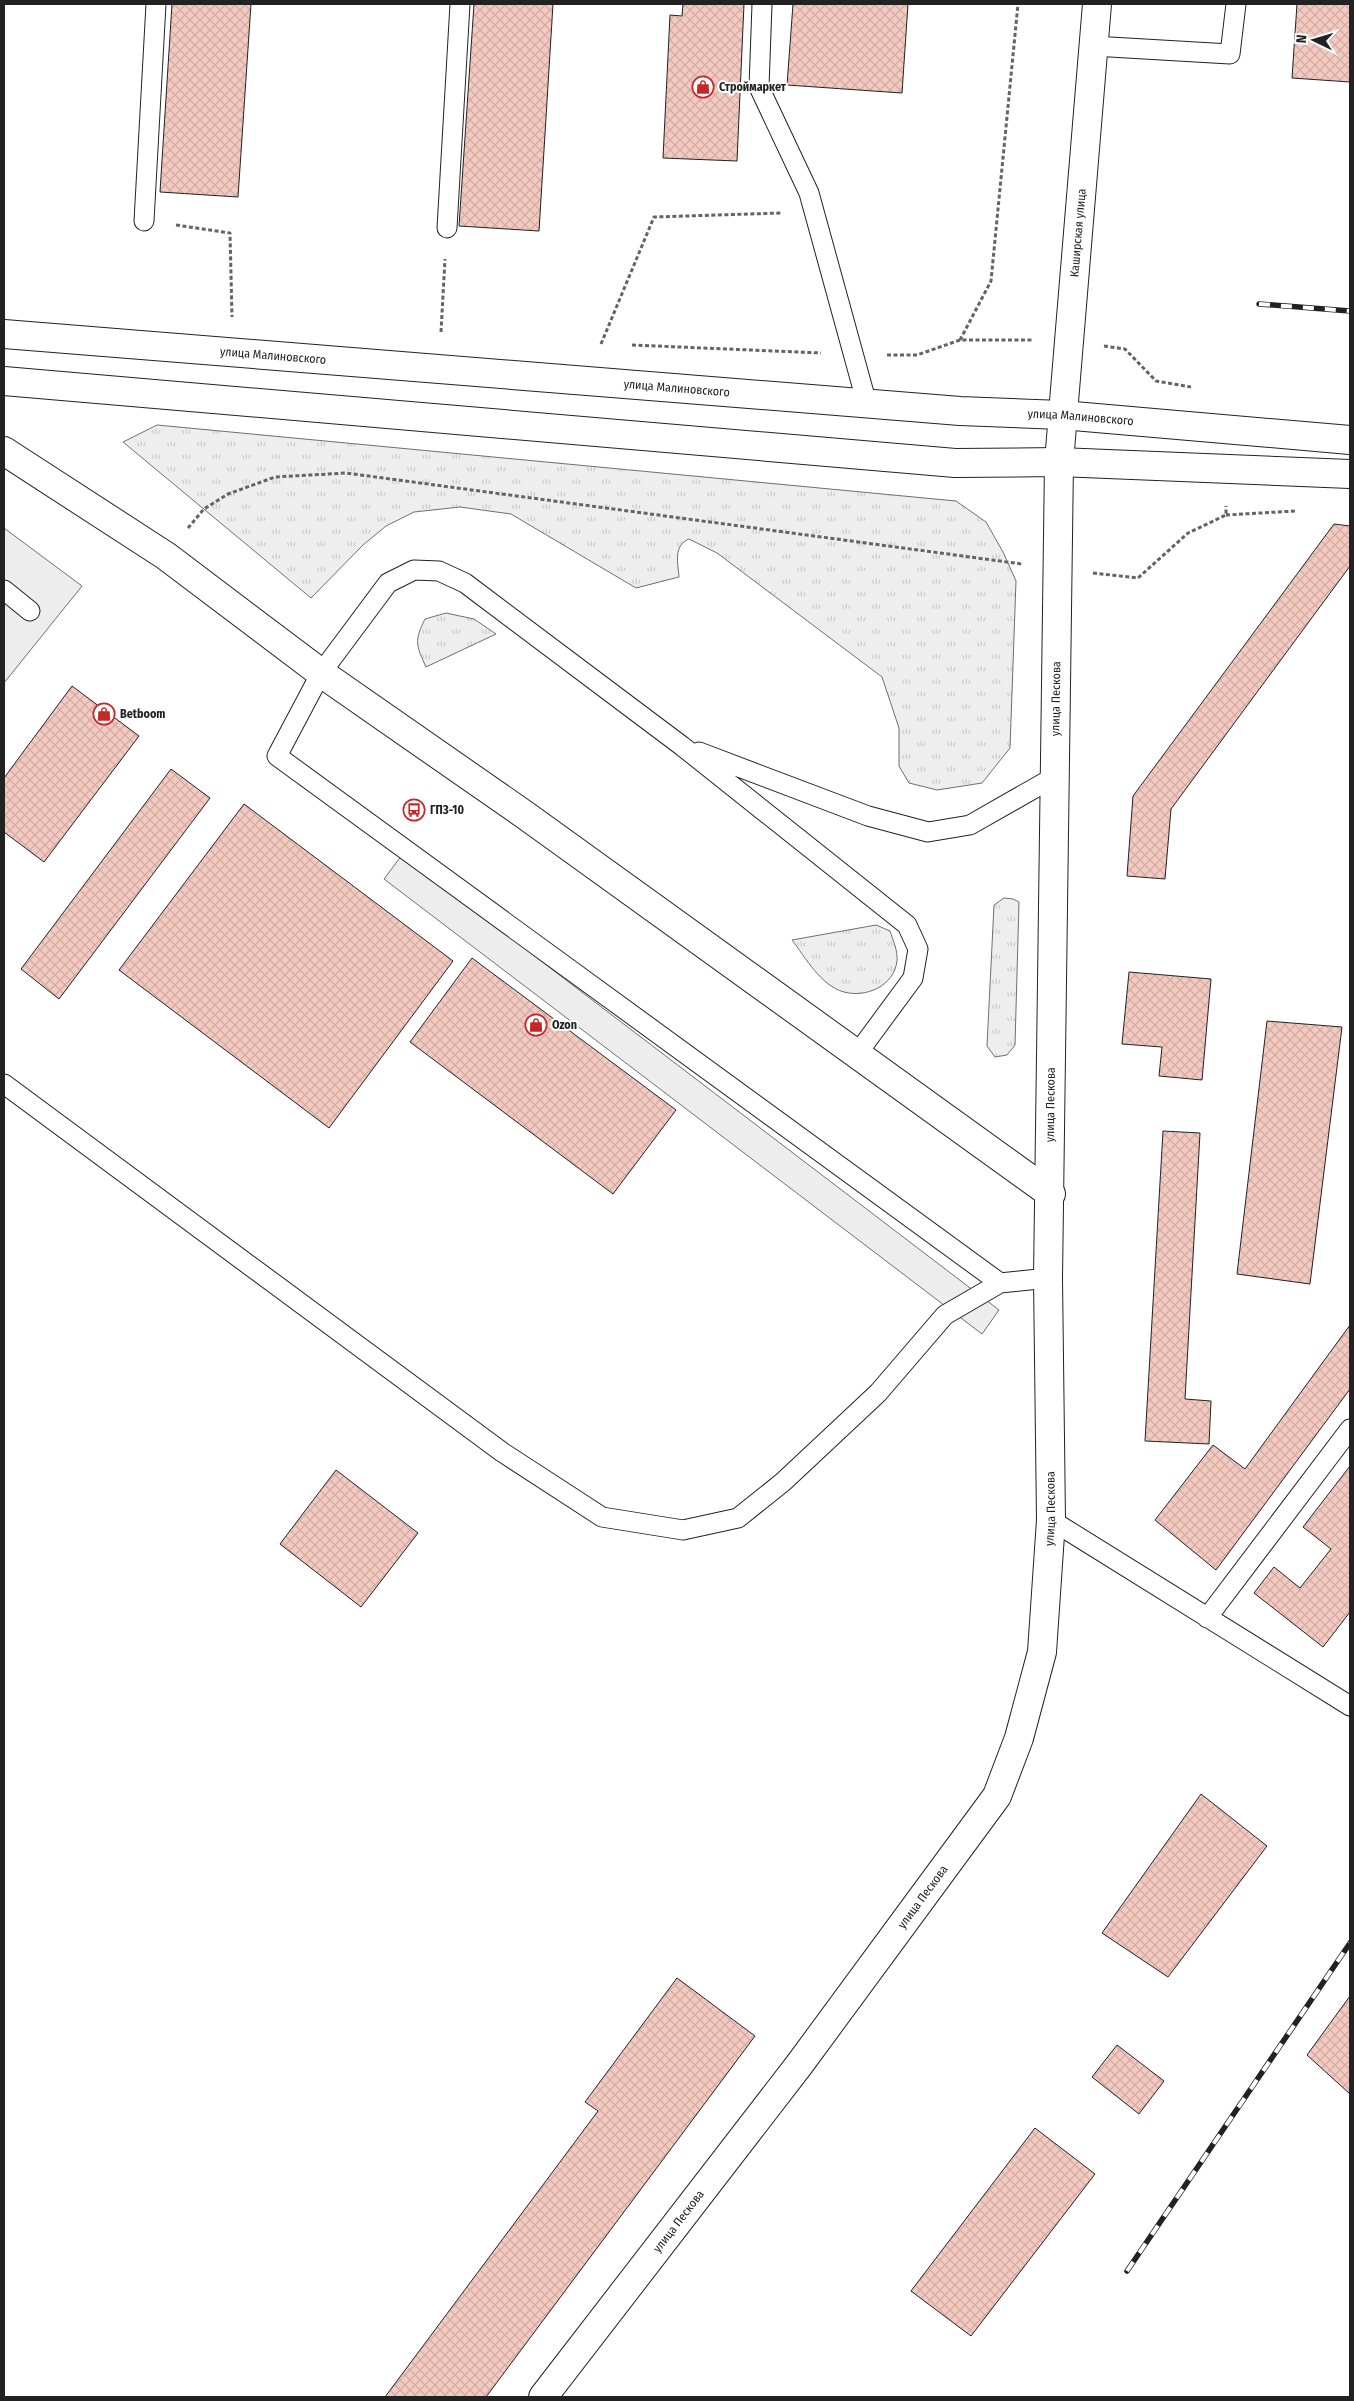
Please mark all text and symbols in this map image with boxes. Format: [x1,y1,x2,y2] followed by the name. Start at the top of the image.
[1289,15,1339,65] north arrow
[1293,34,1310,44] text: N
[691,75,715,99] shop icon: Строймаркет
[719,80,787,94] place label: Строймаркет
[1067,188,1089,278] street label: Каширская улица
[220,344,327,367] street label: улица Малиновского
[623,377,730,399] street label: улица Малиновского
[1027,407,1134,428] street label: улица Малиновского
[1048,661,1063,736] street label: улица Пескова
[92,702,116,726] shop icon: Betboom
[120,707,166,721] place label: Betboom
[402,798,426,822] bus stop icon: ГПЗ-10
[430,803,464,817] place label: ГПЗ-10
[524,1013,548,1037] shop icon: Ozon
[552,1018,577,1032] place label: Ozon
[1043,1067,1058,1142] street label: улица Пескова
[1042,1471,1058,1546] street label: улица Пескова
[895,1862,951,1931] street label: улица Пескова
[650,2187,707,2255] street label: улица Пескова

